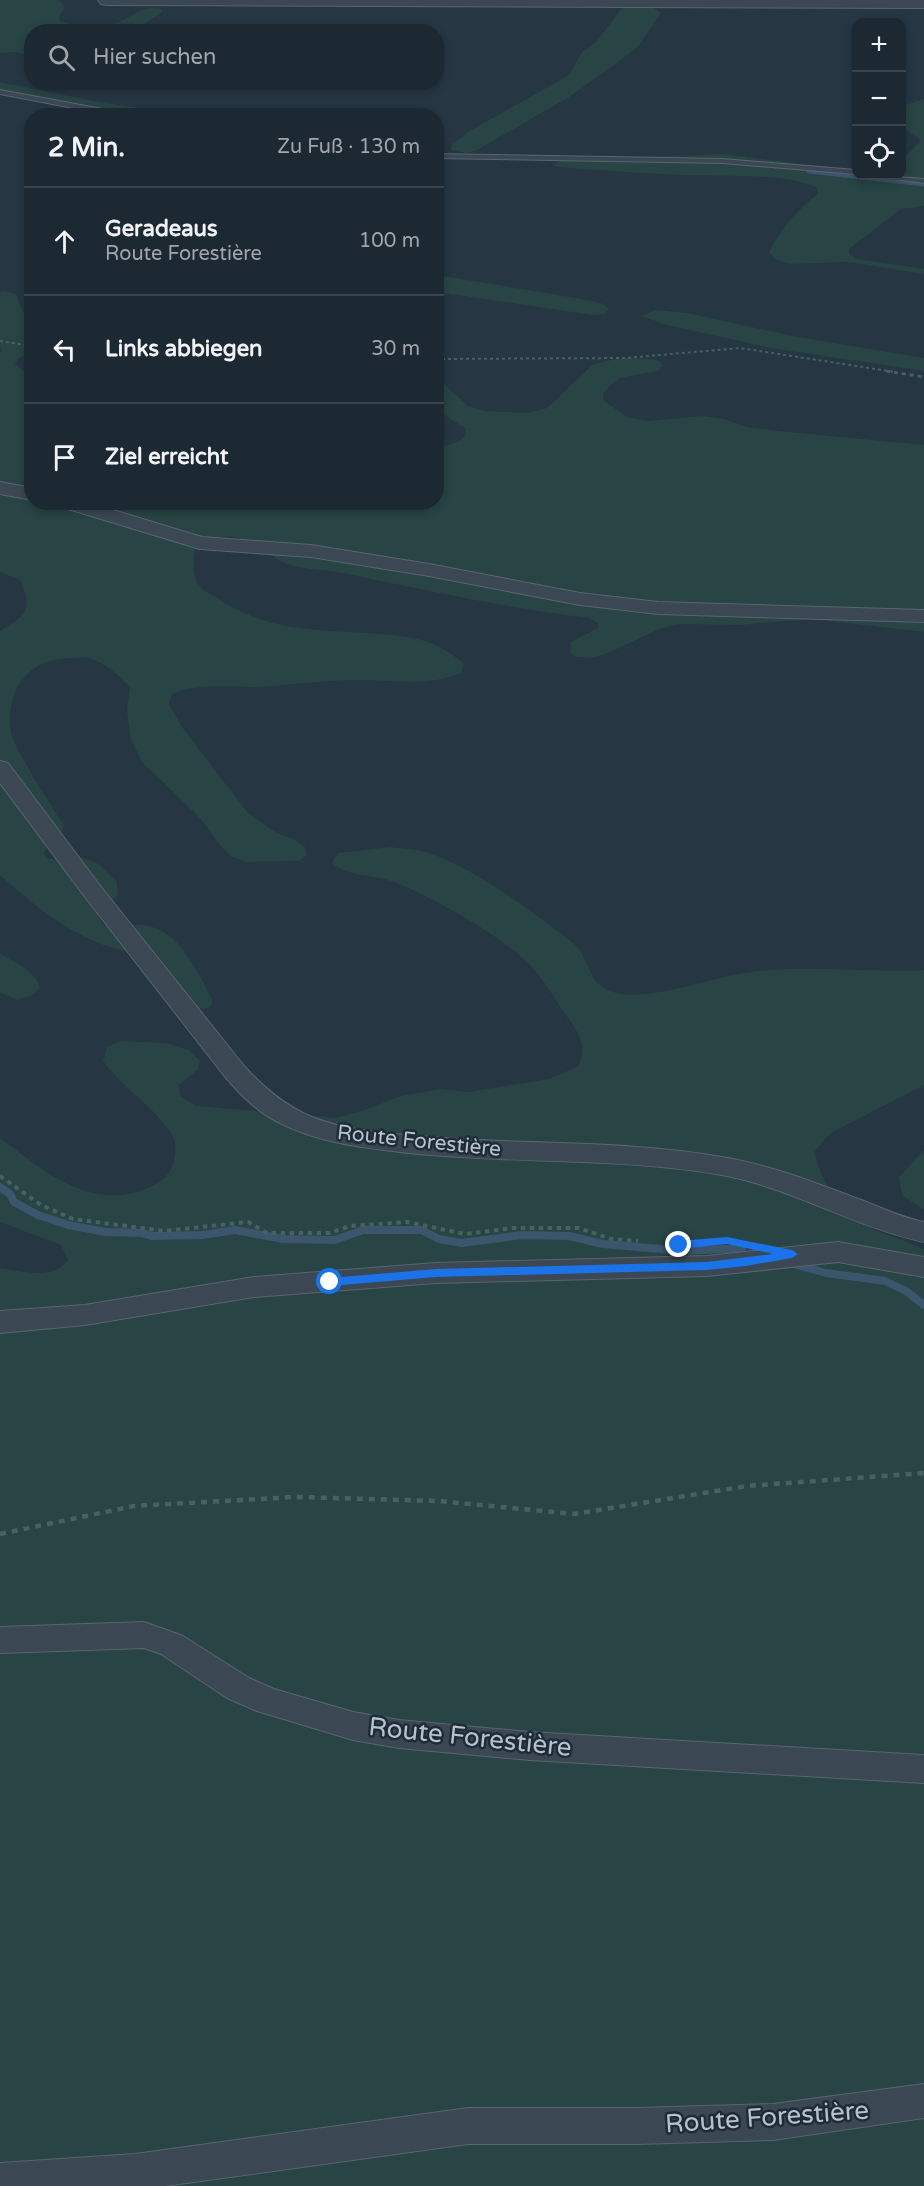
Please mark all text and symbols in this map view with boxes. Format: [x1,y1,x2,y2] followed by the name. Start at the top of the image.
[852,18,906,180] map controls
[852,18,906,72] button: +
[24,24,444,90] search box
[45,41,78,74] icon: search
[93,44,216,70] text: Hier suchen
[852,72,906,126] button: −
[852,126,906,180] button: locate
[48,132,125,163] text: 2 Min.
[277,135,420,159] text: Zu Fuß · 130 m
[105,216,217,242] text: Geradeaus
[48,225,81,258] icon: ahead
[359,229,420,253] text: 100 m
[105,242,262,266] text: Route Forestière
[48,333,81,366] icon: left
[105,336,263,362] text: Links abbiegen
[371,337,420,361] text: 30 m
[48,441,81,474] icon: arrive
[105,444,228,470] text: Ziel erreicht
[336,1120,502,1162] street label: Route Forestière
[665,1231,691,1257] route end
[316,1268,342,1294] route start
[367,1711,573,1763] street label: Route Forestière
[664,2094,870,2140] street label: Route Forestière

